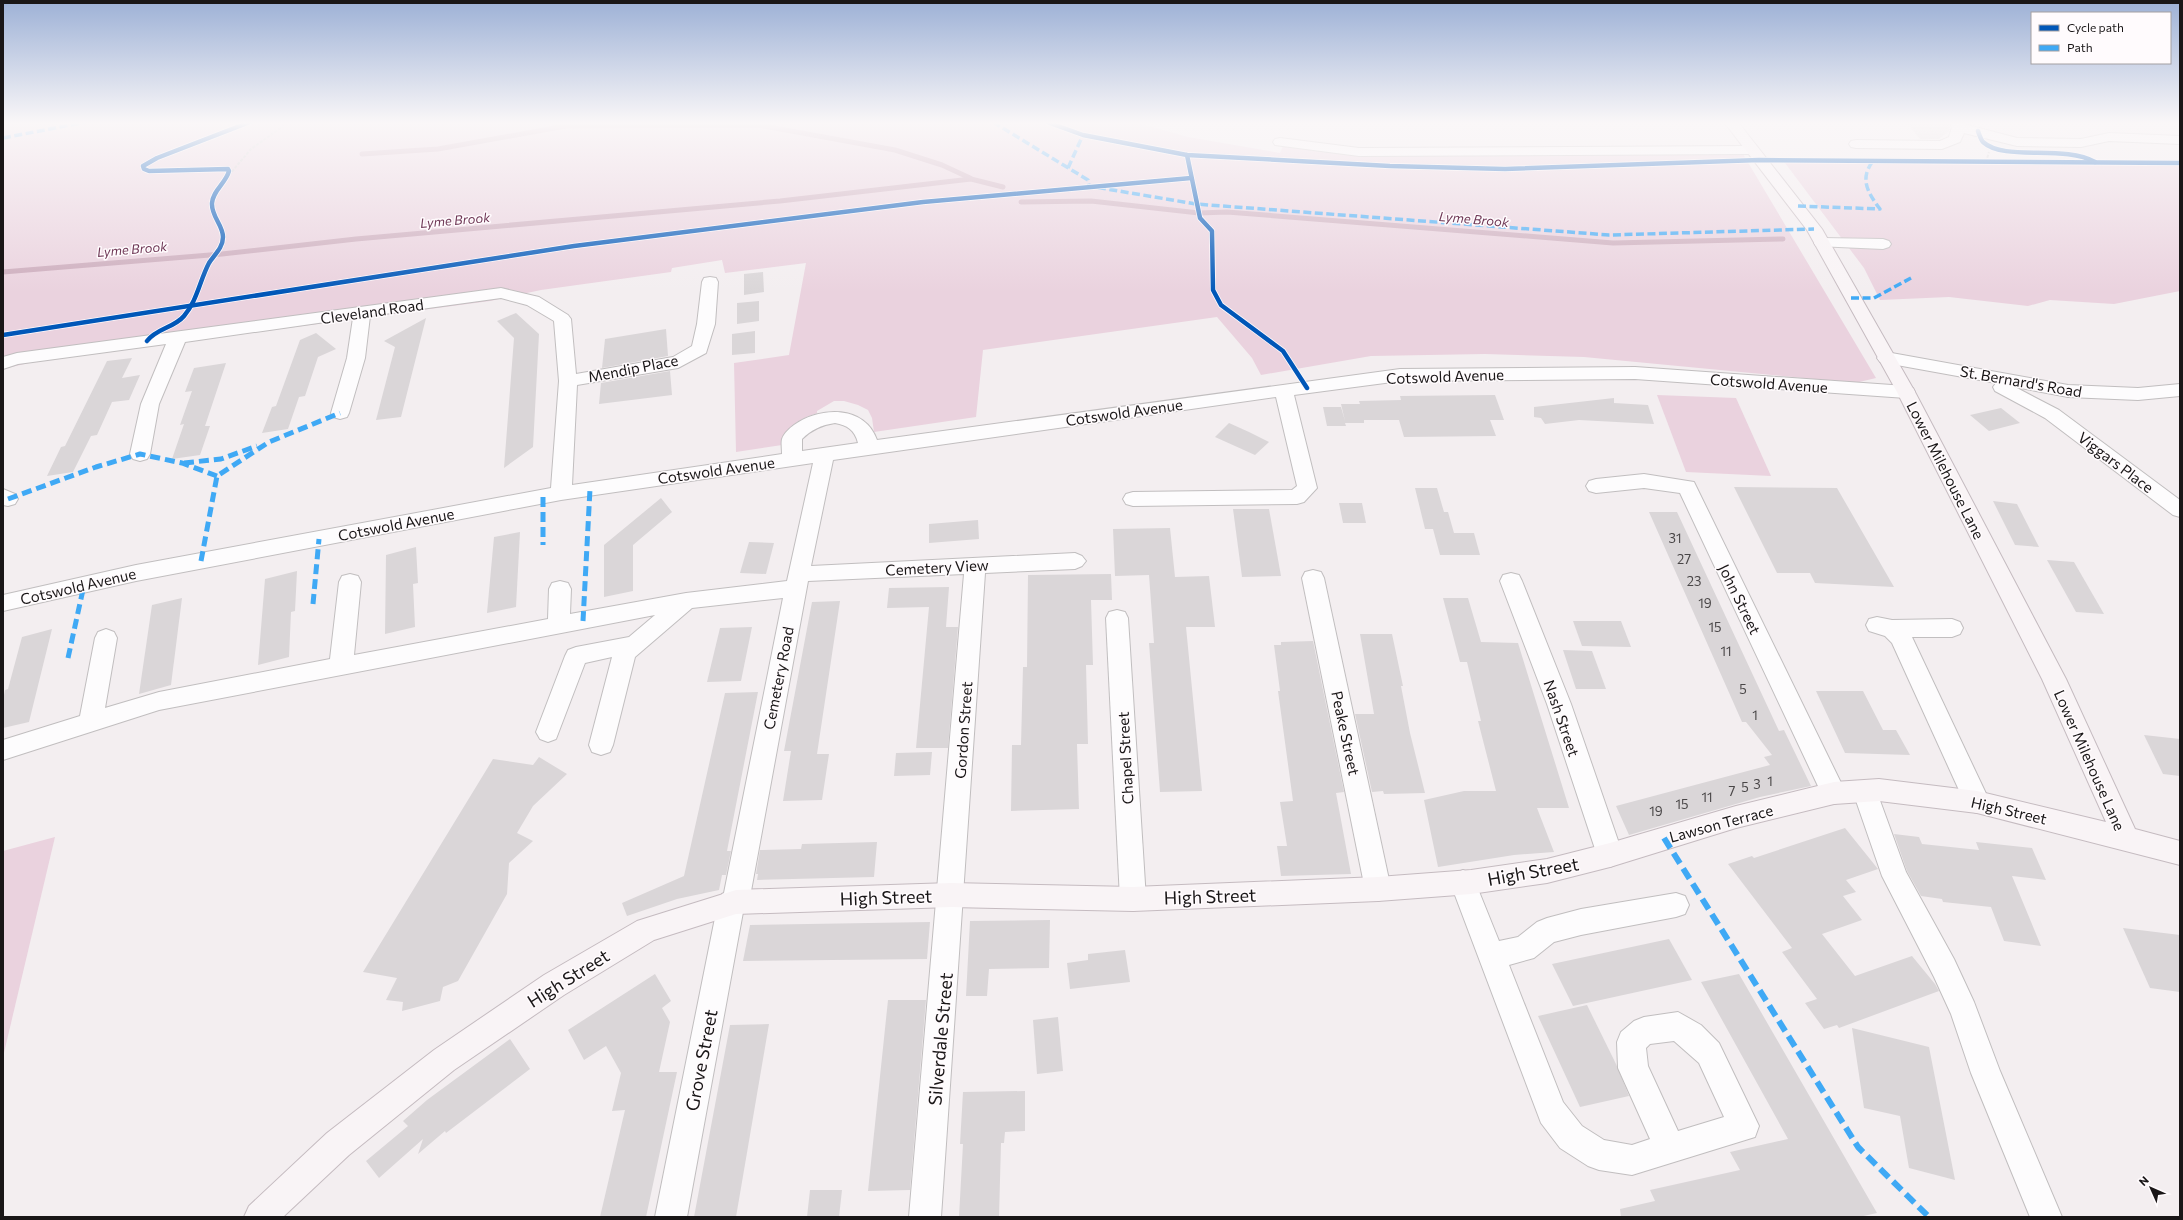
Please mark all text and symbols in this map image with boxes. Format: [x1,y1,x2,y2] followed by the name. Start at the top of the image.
[2031,12,2171,64] legend
[2067,20,2124,34] text: Cycle path
[2067,40,2093,54] text: Path
[1438,208,1511,230] water label: Lyme Brook
[419,209,492,231] water label: Lyme Brook
[96,238,169,260] water label: Lyme Brook
[319,295,425,327] street label: Cleveland Road
[586,350,680,386] street label: Mendip Place
[1959,361,2083,401] street label: St. Bernard's Road
[1386,365,1504,387] street label: Cotswold Avenue
[1710,370,1829,396] street label: Cotswold Avenue
[1064,395,1184,429] street label: Cotswold Avenue
[1903,398,1989,542] street label: Lower Milehouse Lane
[2075,428,2157,496] street label: Viggars Place
[656,453,776,487] street label: Cotswold Avenue
[336,504,456,544] street label: Cotswold Avenue
[1669,530,1681,546] house number: 31
[1677,551,1691,567] house number: 27
[885,555,989,579] street label: Cemetery View
[1715,561,1765,637] street label: John Street
[18,564,138,608] street label: Cotswold Avenue
[1687,573,1701,589] house number: 23
[1698,595,1712,611] house number: 19
[1708,619,1722,635] house number: 15
[759,625,797,731] street label: Cemetery Road
[1720,643,1732,659] house number: 11
[1540,677,1584,759] street label: Nash Street
[951,681,975,779] street label: Gordon Street
[1739,681,1747,697] house number: 5
[2051,687,2129,833] street label: Lower Milehouse Lane
[1328,689,1364,777] street label: Peake Street
[1752,707,1758,723] house number: 1
[1114,711,1136,805] street label: Chapel Street
[1767,773,1773,789] house number: 1
[1753,776,1761,792] house number: 3
[1741,779,1749,795] house number: 5
[1729,783,1736,799] house number: 7
[1701,789,1713,805] house number: 11
[1969,793,2049,827] street label: High Street
[1675,796,1689,812] house number: 15
[1667,800,1775,846] street label: Lawson Terrace
[1649,803,1663,819] house number: 19
[1486,852,1580,890] street label: High Street
[1163,883,1257,909] street label: High Street
[839,884,933,910] street label: High Street
[523,944,613,1012] street label: High Street
[923,972,957,1106] street label: Silverdale Street
[680,1007,722,1113] street label: Grove Street
[2131,1168,2171,1208] north arrow
[2136,1173,2151,1188] text: N

